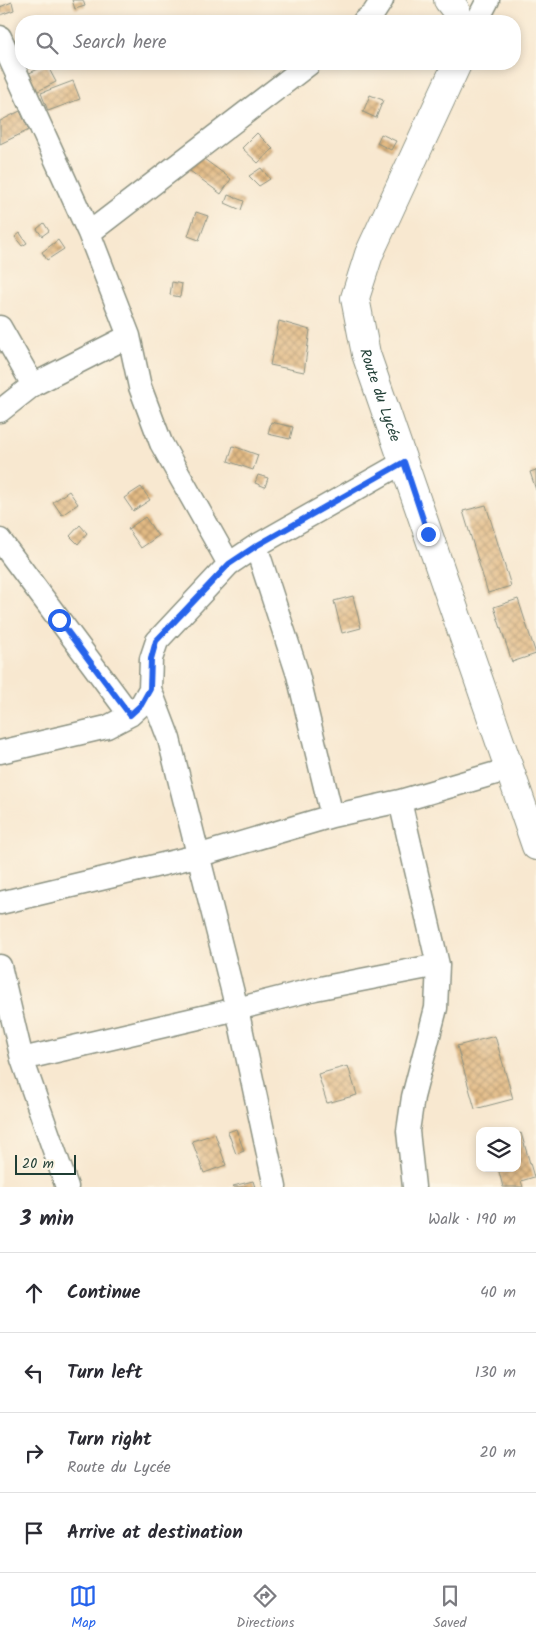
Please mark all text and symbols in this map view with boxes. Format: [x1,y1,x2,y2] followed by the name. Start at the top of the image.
[15,15,521,70] search box
[73,28,167,58] text: Search here
[33,29,61,57] icon: search
[352,347,407,445] street label: Route du Lycée
[417,523,440,546] route end
[48,609,71,632] route start
[476,1127,521,1172] map controls
[476,1127,521,1172] button: layers
[15,1152,76,1175] scale bar
[22,1153,54,1175] text: 20 m
[20,1203,74,1236] text: 3 min
[428,1207,516,1232] text: Walk · 190 m
[67,1278,140,1308] text: Continue
[20,1279,48,1307] icon: ahead
[480,1280,516,1305] text: 40 m
[67,1358,142,1388] text: Turn left
[20,1359,48,1387] icon: left
[475,1360,516,1385] text: 130 m
[67,1425,152,1455] text: Turn right
[20,1439,48,1467] icon: right
[480,1440,516,1465] text: 20 m
[67,1455,171,1480] text: Route du Lycée
[67,1518,243,1548] text: Arrive at destination
[20,1519,48,1547] icon: arrive
[69,1582,97,1634] tab: Map
[236,1582,294,1634] tab: Directions
[433,1582,467,1634] tab: Saved

